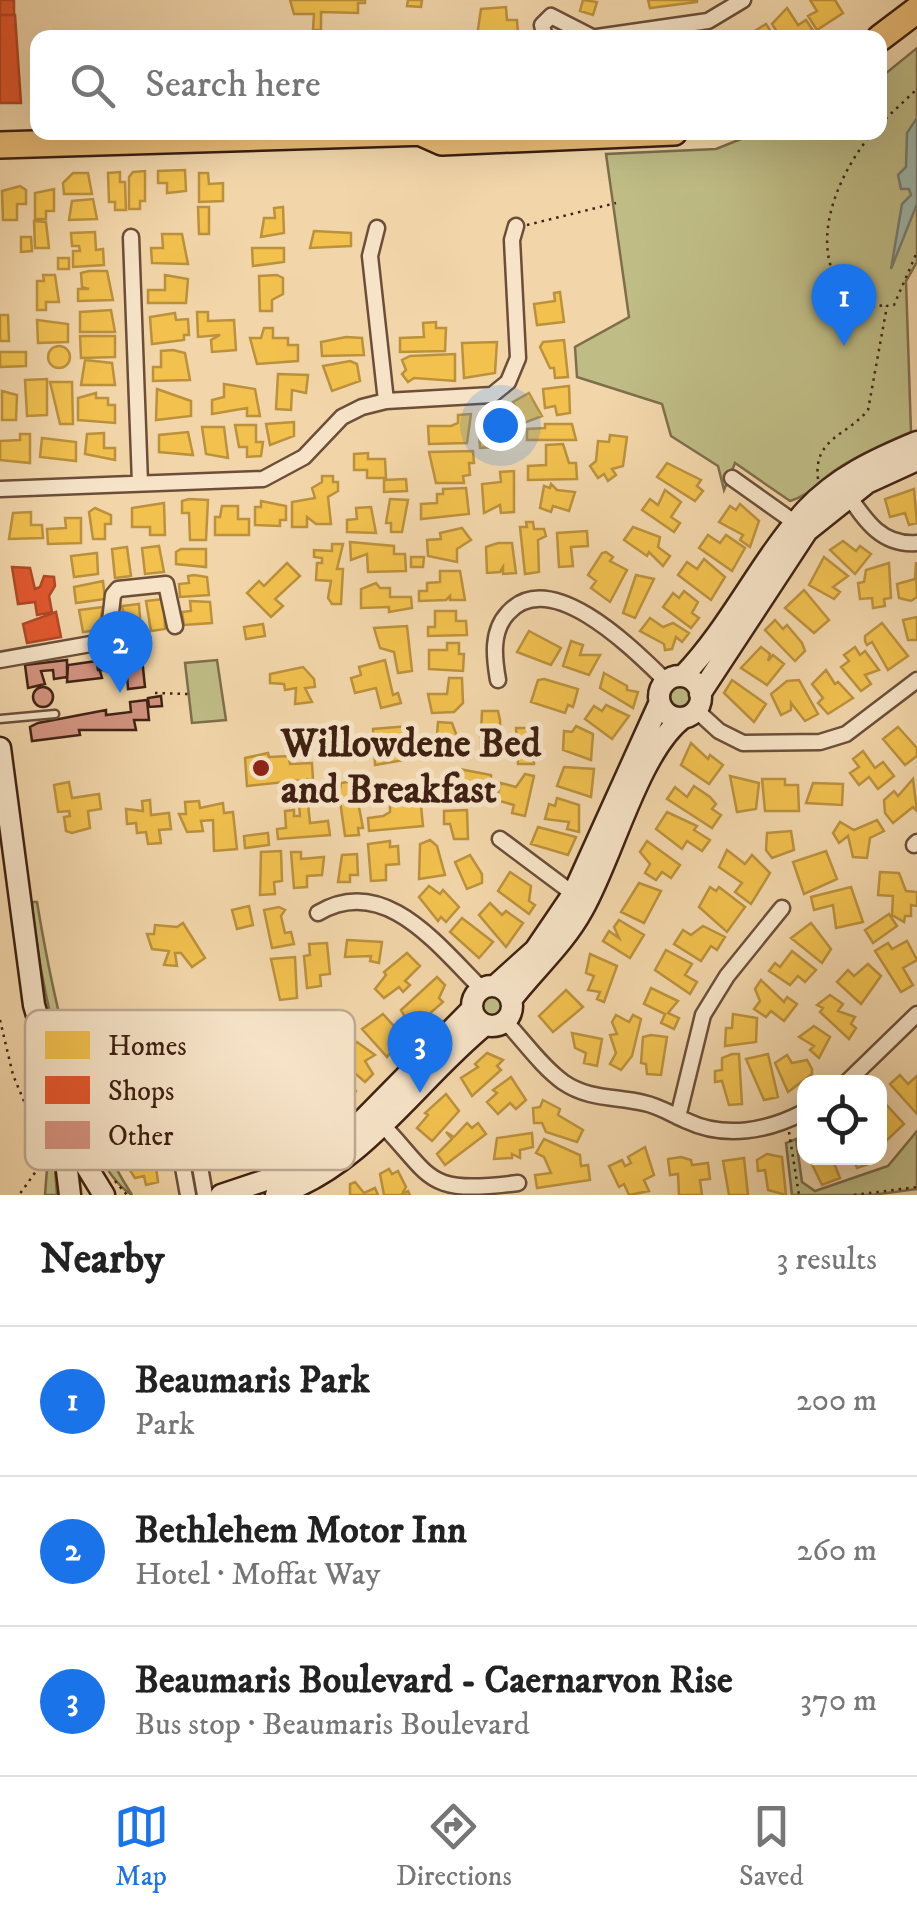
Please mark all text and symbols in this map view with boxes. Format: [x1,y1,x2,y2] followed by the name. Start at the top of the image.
[30,30,887,140] search box
[65,58,120,113] icon: search
[145,61,321,109] text: Search here
[812,264,876,346] pin: 1
[475,400,526,451] your location
[88,610,152,693] pin: 2
[280,720,542,816] place label: Willowdene Bed and Breakfast
[250,757,272,779] marker: Willowdene Bed and Breakfast
[25,1010,355,1170] legend
[388,1010,452,1093] pin: 3
[108,1029,187,1064] text: Homes
[108,1074,174,1109] text: Shops
[797,1075,887,1165] map controls
[797,1075,887,1165] button: locate
[108,1119,174,1154] text: Other
[40,1234,164,1286] text: Nearby
[776,1240,877,1280] text: 3 results
[135,1357,370,1405] text: Beaumaris Park
[67,1381,78,1421] text: 1
[796,1381,877,1421] text: 200 m
[135,1405,195,1445] text: Park
[135,1507,467,1555] text: Bethlehem Motor Inn
[65,1531,80,1571] text: 2
[797,1531,877,1571] text: 260 m
[135,1555,380,1595] text: Hotel · Moffat Way
[135,1657,733,1705] text: Beaumaris Boulevard - Caernarvon Rise
[67,1681,78,1721] text: 3
[800,1681,877,1721] text: 370 m
[135,1705,530,1745] text: Bus stop · Beaumaris Boulevard
[114,1799,169,1894] tab: Map
[396,1799,512,1894] tab: Directions
[739,1799,803,1894] tab: Saved

